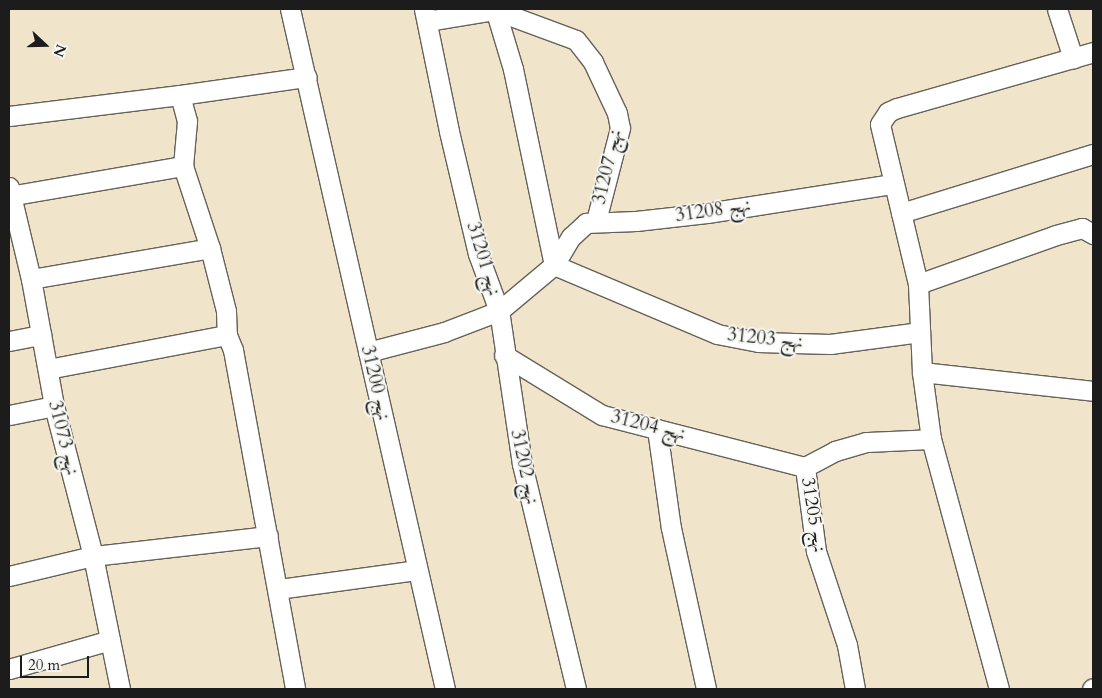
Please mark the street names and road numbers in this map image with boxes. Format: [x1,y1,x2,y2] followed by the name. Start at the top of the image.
[588,127,628,207] street label: نهج 31207
[674,194,752,228] street label: نهج 31208
[461,219,505,299] street label: نهج 31201
[726,324,804,354] street label: نهج 31203
[355,343,395,423] street label: نهج 31200
[43,398,83,478] street label: نهج 31073
[608,406,688,446] street label: نهج 31204
[505,427,543,507] street label: نهج 31202
[796,476,830,554] street label: نهج 31205

